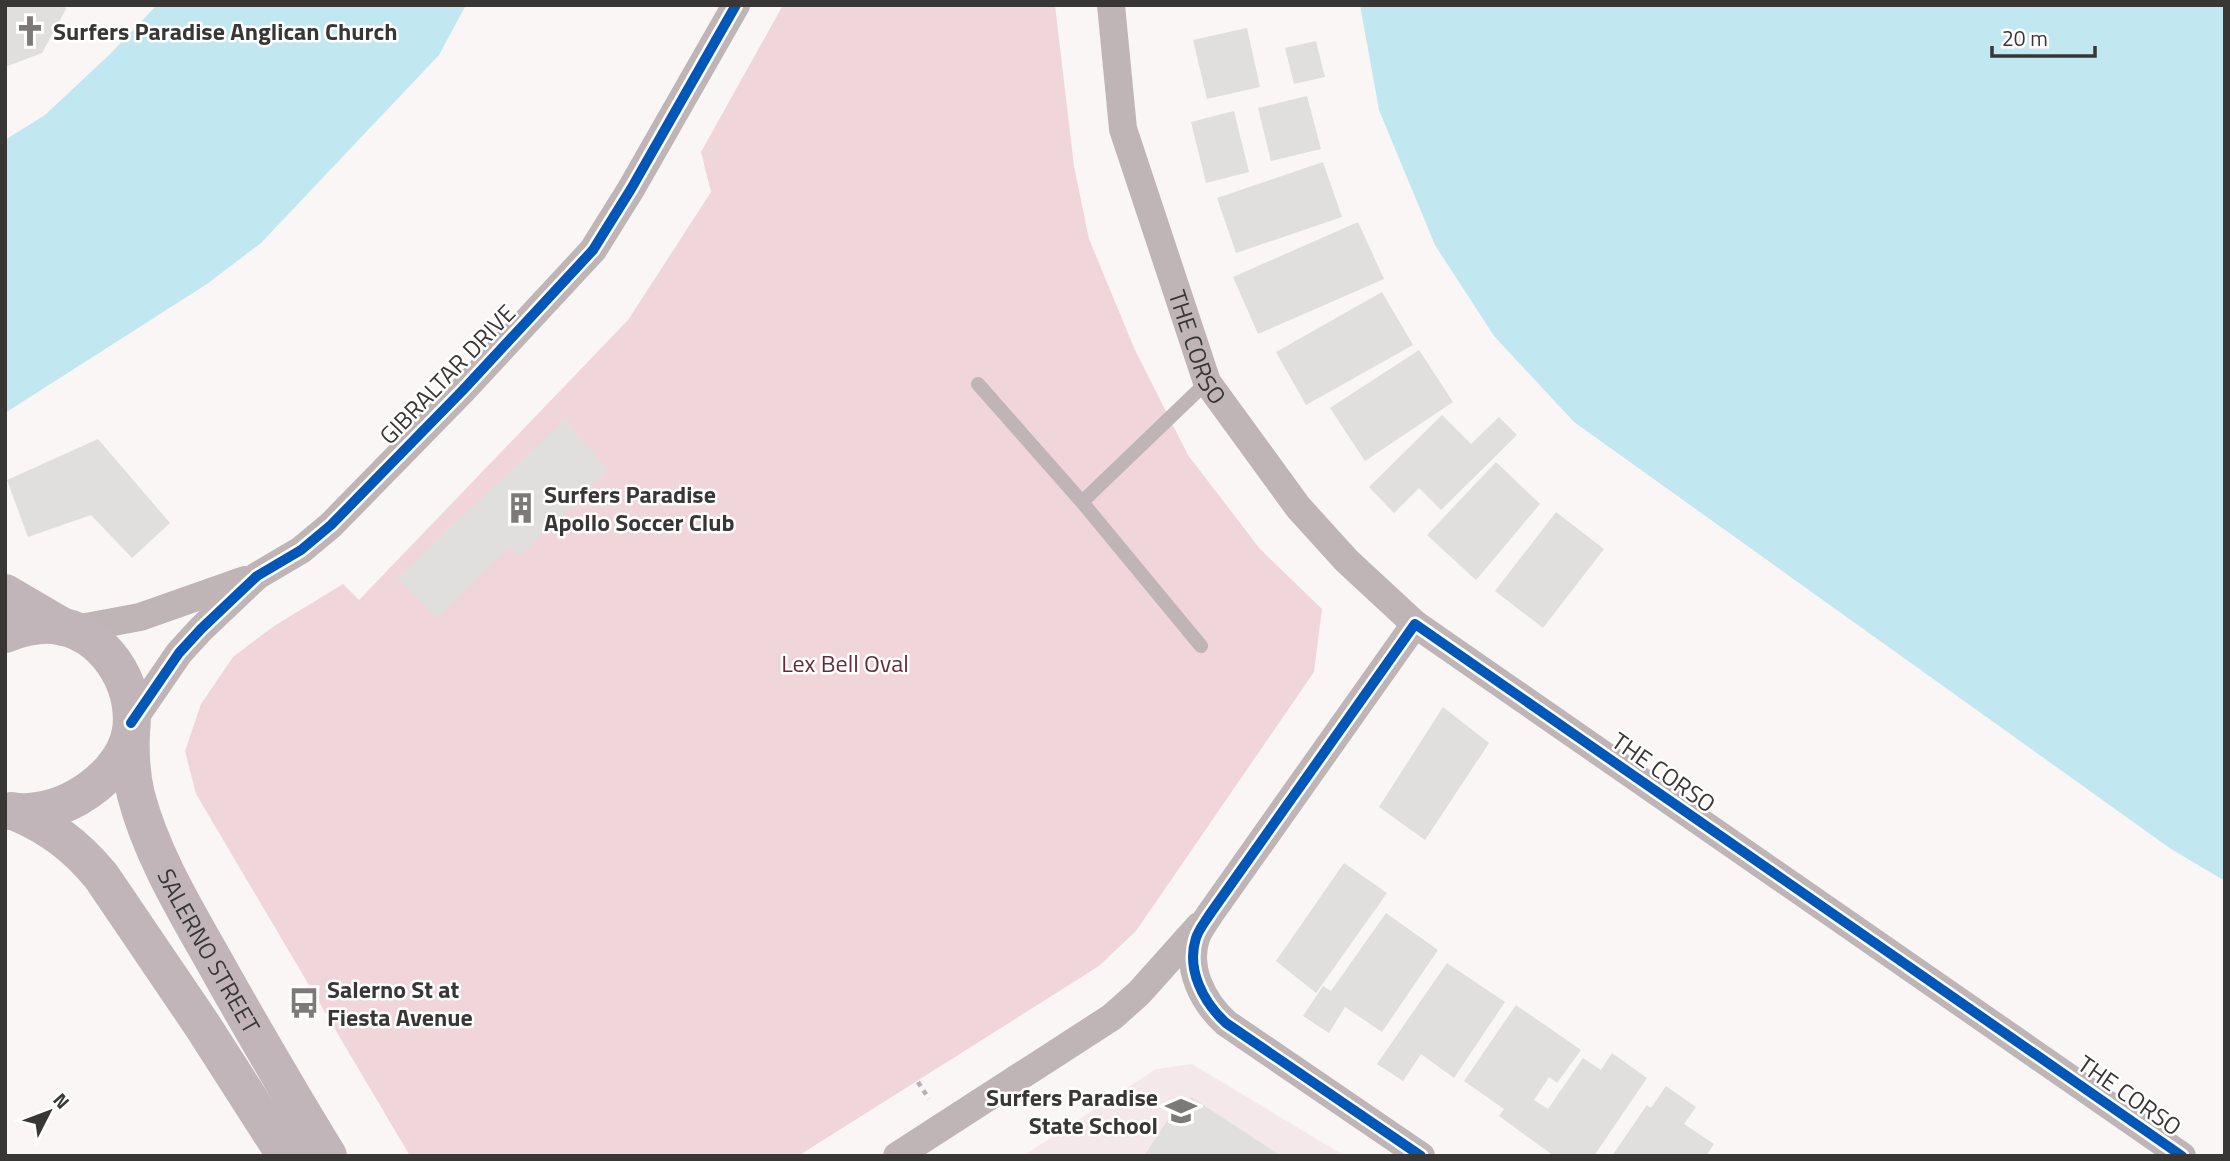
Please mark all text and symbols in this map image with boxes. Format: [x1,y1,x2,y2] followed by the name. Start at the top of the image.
[53,13,397,49] place label: Surfers Paradise Anglican Church
[13,14,47,48] church icon: Surfers Paradise Anglican Church
[1992,14,2095,58] scale bar
[2002,22,2048,54] text: 20 m
[1160,285,1235,412] street label: THE CORSO
[371,296,523,452] street label: GIBRALTAR DRIVE
[544,476,735,540] place label: Surfers Paradise Apollo Soccer Club
[504,491,538,525] building icon: Surfers Paradise Apollo Soccer Club
[781,645,909,681] park label: Lex Bell Oval
[1605,723,1723,821] street label: THE CORSO
[149,862,270,1040] street label: SALERNO STREET
[327,971,473,1035] place label: Salerno St at Fiesta Avenue
[287,986,321,1020] bus stop icon: Salerno St at Fiesta Avenue
[2071,1046,2189,1144] street label: THE CORSO
[14,1077,84,1147] north arrow
[986,1079,1158,1143] place label: Surfers Paradise State School
[47,1086,77,1115] text: N
[1164,1094,1198,1128] school or university icon: Surfers Paradise State School

